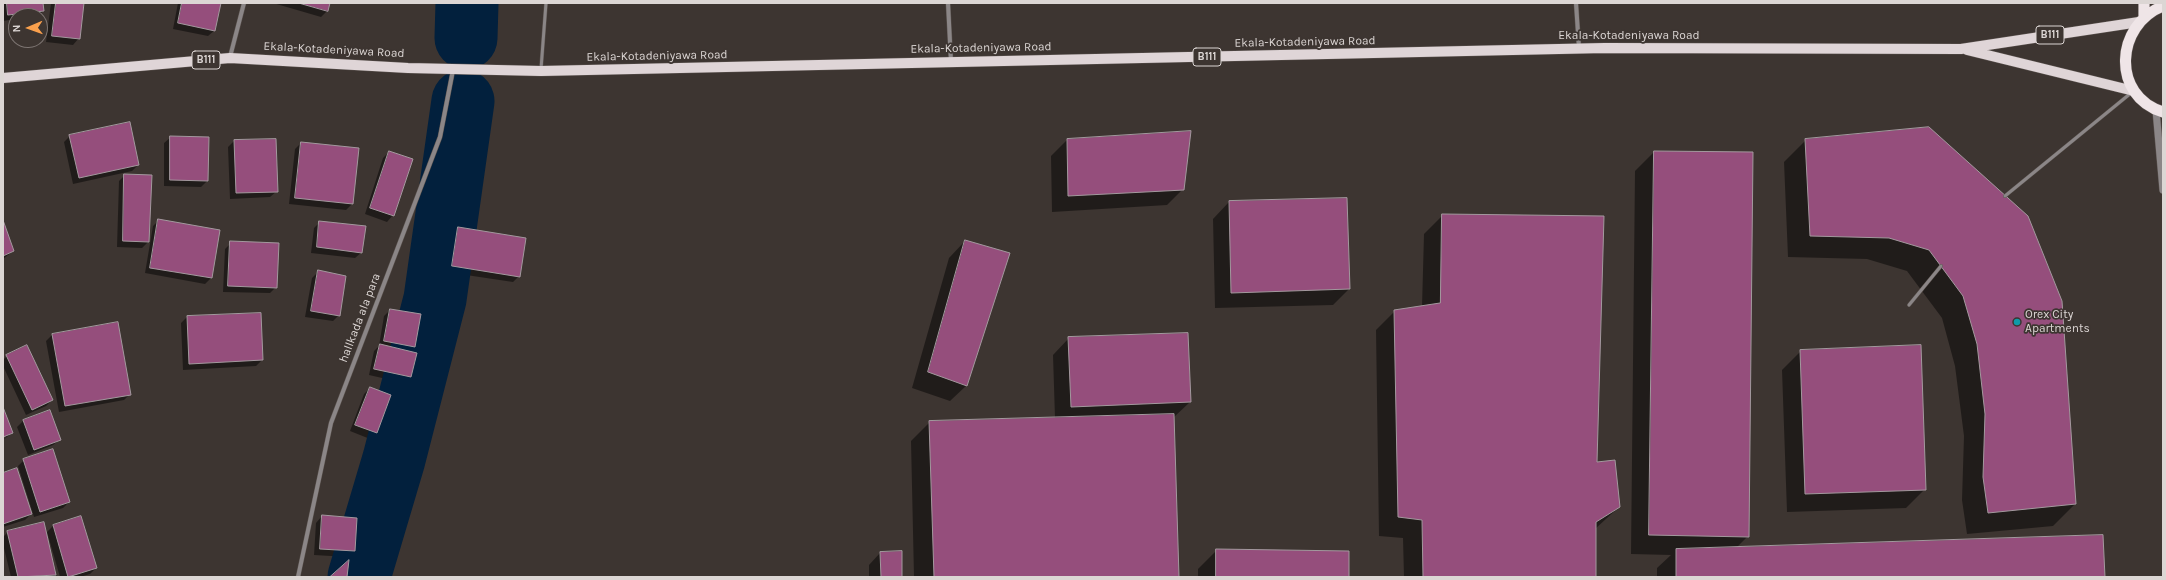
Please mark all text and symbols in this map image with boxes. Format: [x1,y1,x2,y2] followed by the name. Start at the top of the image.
[8,8,48,48] north arrow
[10,24,23,33] text: N
[2036,26,2064,44] road number: B111
[1558,29,1700,43] street label: Ekala-Kotadeniyawa Road
[1234,34,1376,50] street label: Ekala-Kotadeniyawa Road
[263,39,405,61] street label: Ekala-Kotadeniyawa Road
[910,40,1052,56] street label: Ekala-Kotadeniyawa Road
[586,48,728,64] street label: Ekala-Kotadeniyawa Road
[1193,48,1221,66] road number: B111
[192,51,220,69] road number: B111
[336,271,384,365] street label: hallkada ala para
[2025,308,2090,336] place label: Orex City Apartments
[2012,317,2022,327] marker: Orex City Apartments

